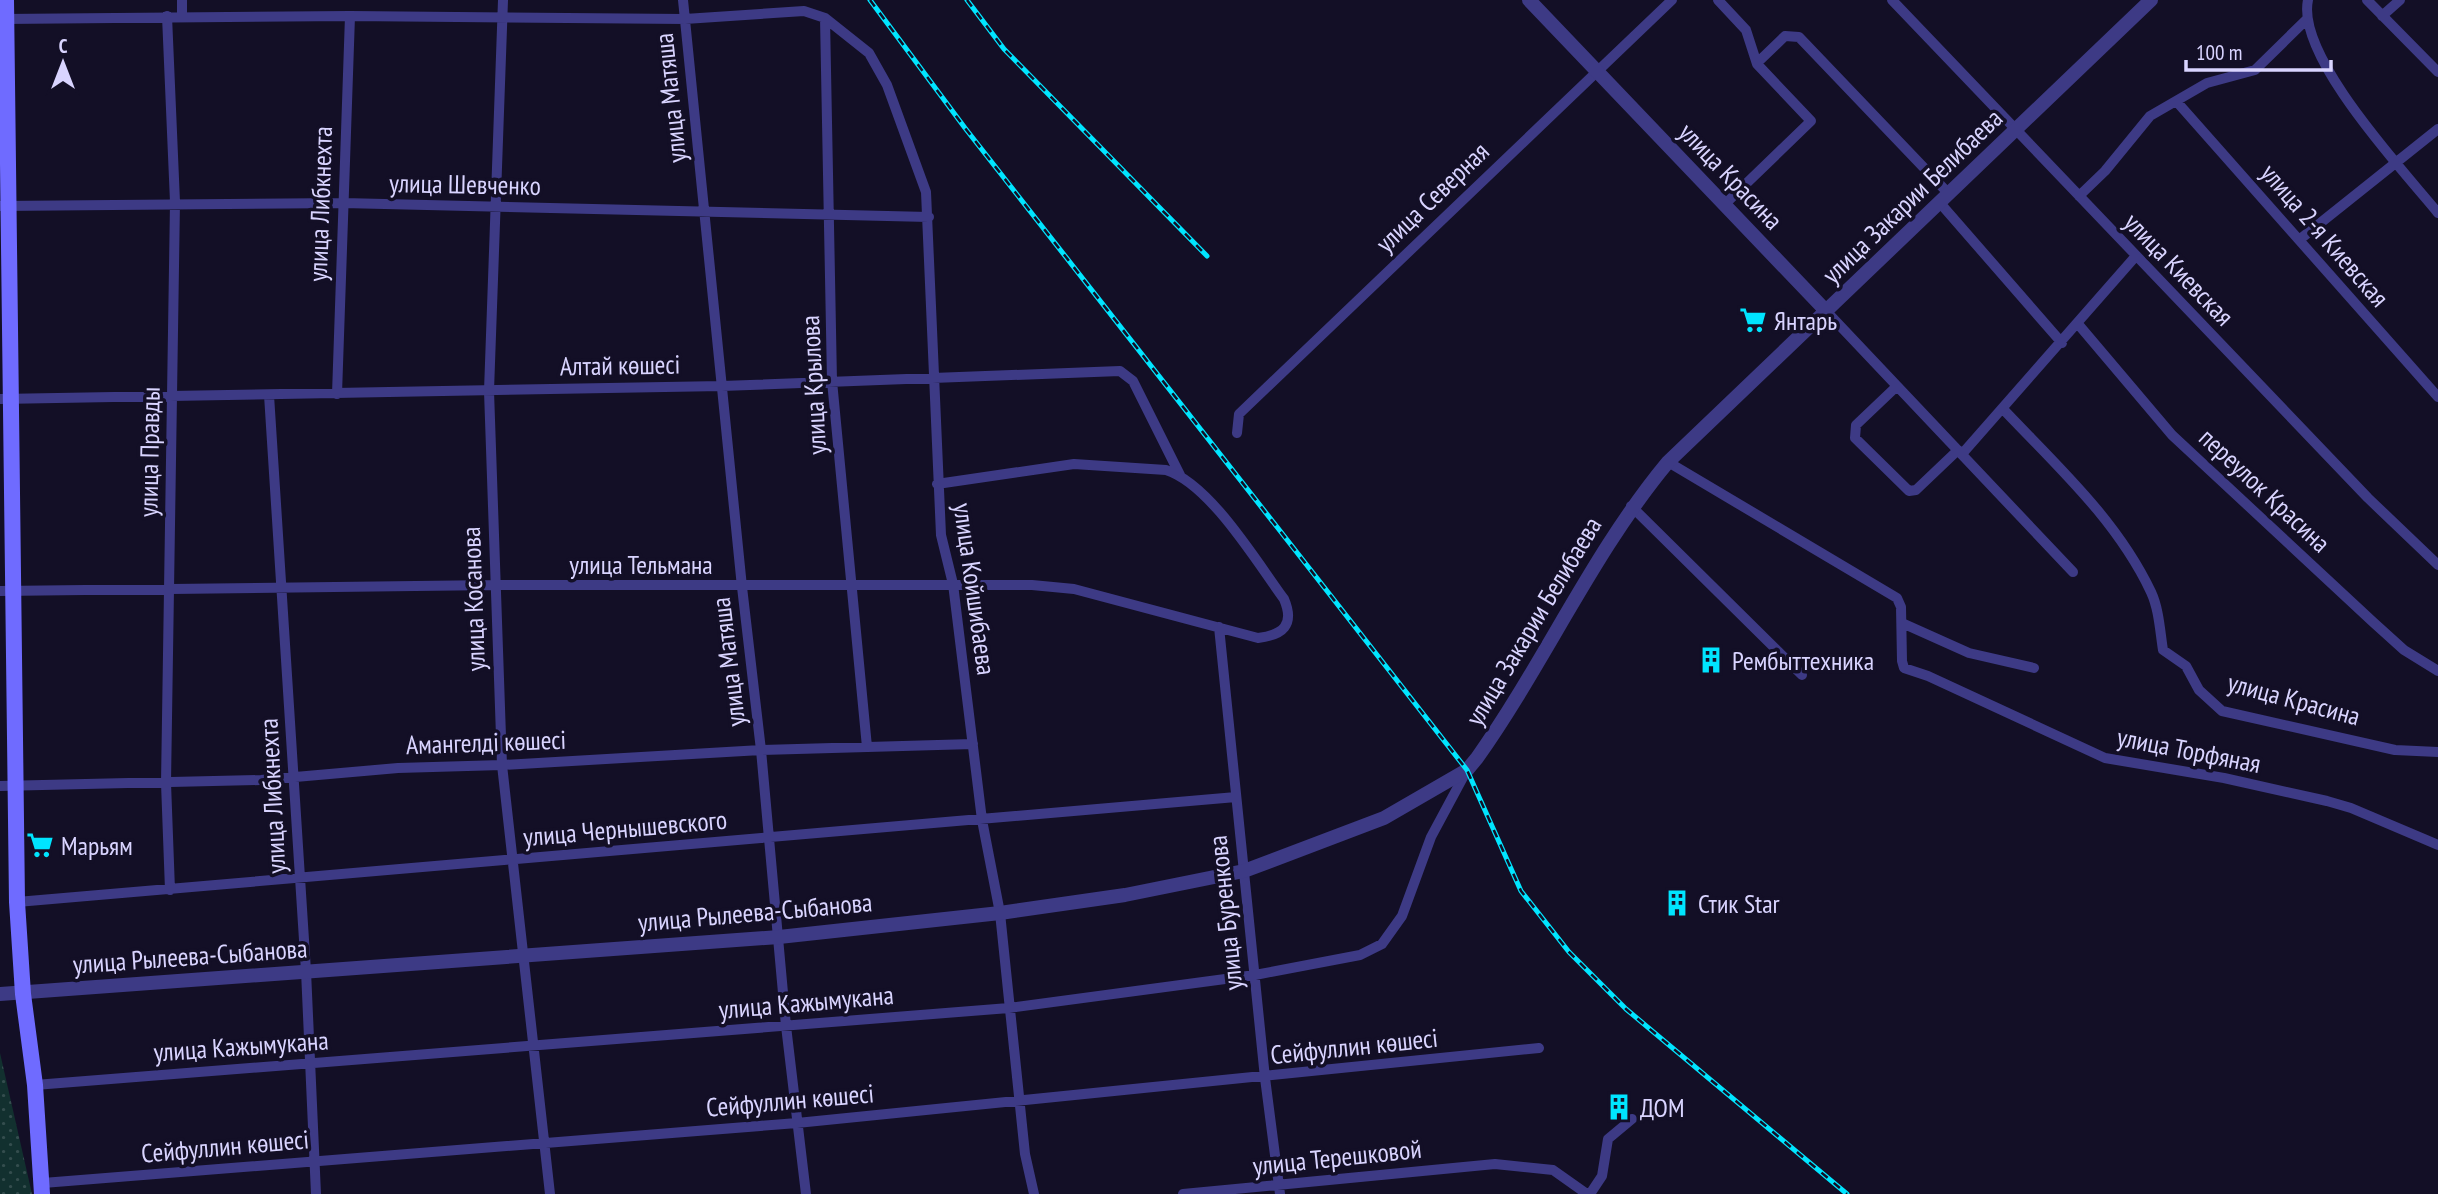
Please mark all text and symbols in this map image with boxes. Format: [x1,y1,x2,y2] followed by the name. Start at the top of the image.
[28,28,98,98] north arrow
[2186,28,2331,72] scale bar
[647,32,693,164] street label: улица Матяша
[59,34,68,58] text: С
[2196,39,2242,66] text: 100 m
[1815,102,2009,290] street label: улица Закарии Белибаева
[1672,116,1790,236] street label: улица Красина
[301,126,339,282] street label: улица Либкнехта
[1368,135,1496,259] street label: улица Северная
[2254,157,2396,313] street label: улица 2-я Киевская
[389,166,541,202] street label: улица Шевченко
[2117,206,2241,332] street label: улица Киевская
[1774,304,1837,337] place label: Янтарь
[1738,305,1768,335] supermarket icon: Янтарь
[793,314,833,456] street label: улица Крылова
[560,347,680,383] street label: Алтай көшесі
[131,387,167,517] street label: улица Правды
[2193,421,2337,559] street label: переулок Красина
[947,501,1003,677] street label: улица Койшибаева
[1458,511,1608,731] street label: улица Закарии Белибаева
[454,526,492,672] street label: улица Косанова
[569,548,713,581] street label: улица Тельмана
[704,595,752,729] street label: улица Матяша
[1732,644,1874,677] place label: Рембыттехника
[1696,645,1726,675] building icon: Рембыттехника
[2224,665,2364,733] street label: улица Красина
[251,717,293,875] street label: улица Либкнехта
[2114,720,2264,780] street label: улица Торфяная
[405,723,567,761] street label: Амангелді көшесі
[522,803,728,853] street label: улица Чернышевского
[61,829,133,862] place label: Марьям
[25,830,55,860] supermarket icon: Марьям
[1200,834,1250,992] street label: улица Буренкова
[636,885,874,939] street label: улица Рылеева-Сыбанова
[1698,887,1780,920] place label: Стик Star
[1662,888,1692,918] building icon: Стик Star
[72,931,308,981] street label: улица Рылеева-Сыбанова
[717,978,895,1026] street label: улица Кажымукана
[1269,1021,1439,1071] street label: Сейфуллин көшесі
[152,1023,330,1069] street label: улица Кажымукана
[705,1076,875,1124] street label: Сейфуллин көшесі
[1640,1091,1684,1124] place label: ДОМ
[1604,1092,1634,1122] building icon: ДОМ
[140,1122,310,1170] street label: Сейфуллин көшесі
[1251,1132,1423,1182] street label: улица Терешковой

